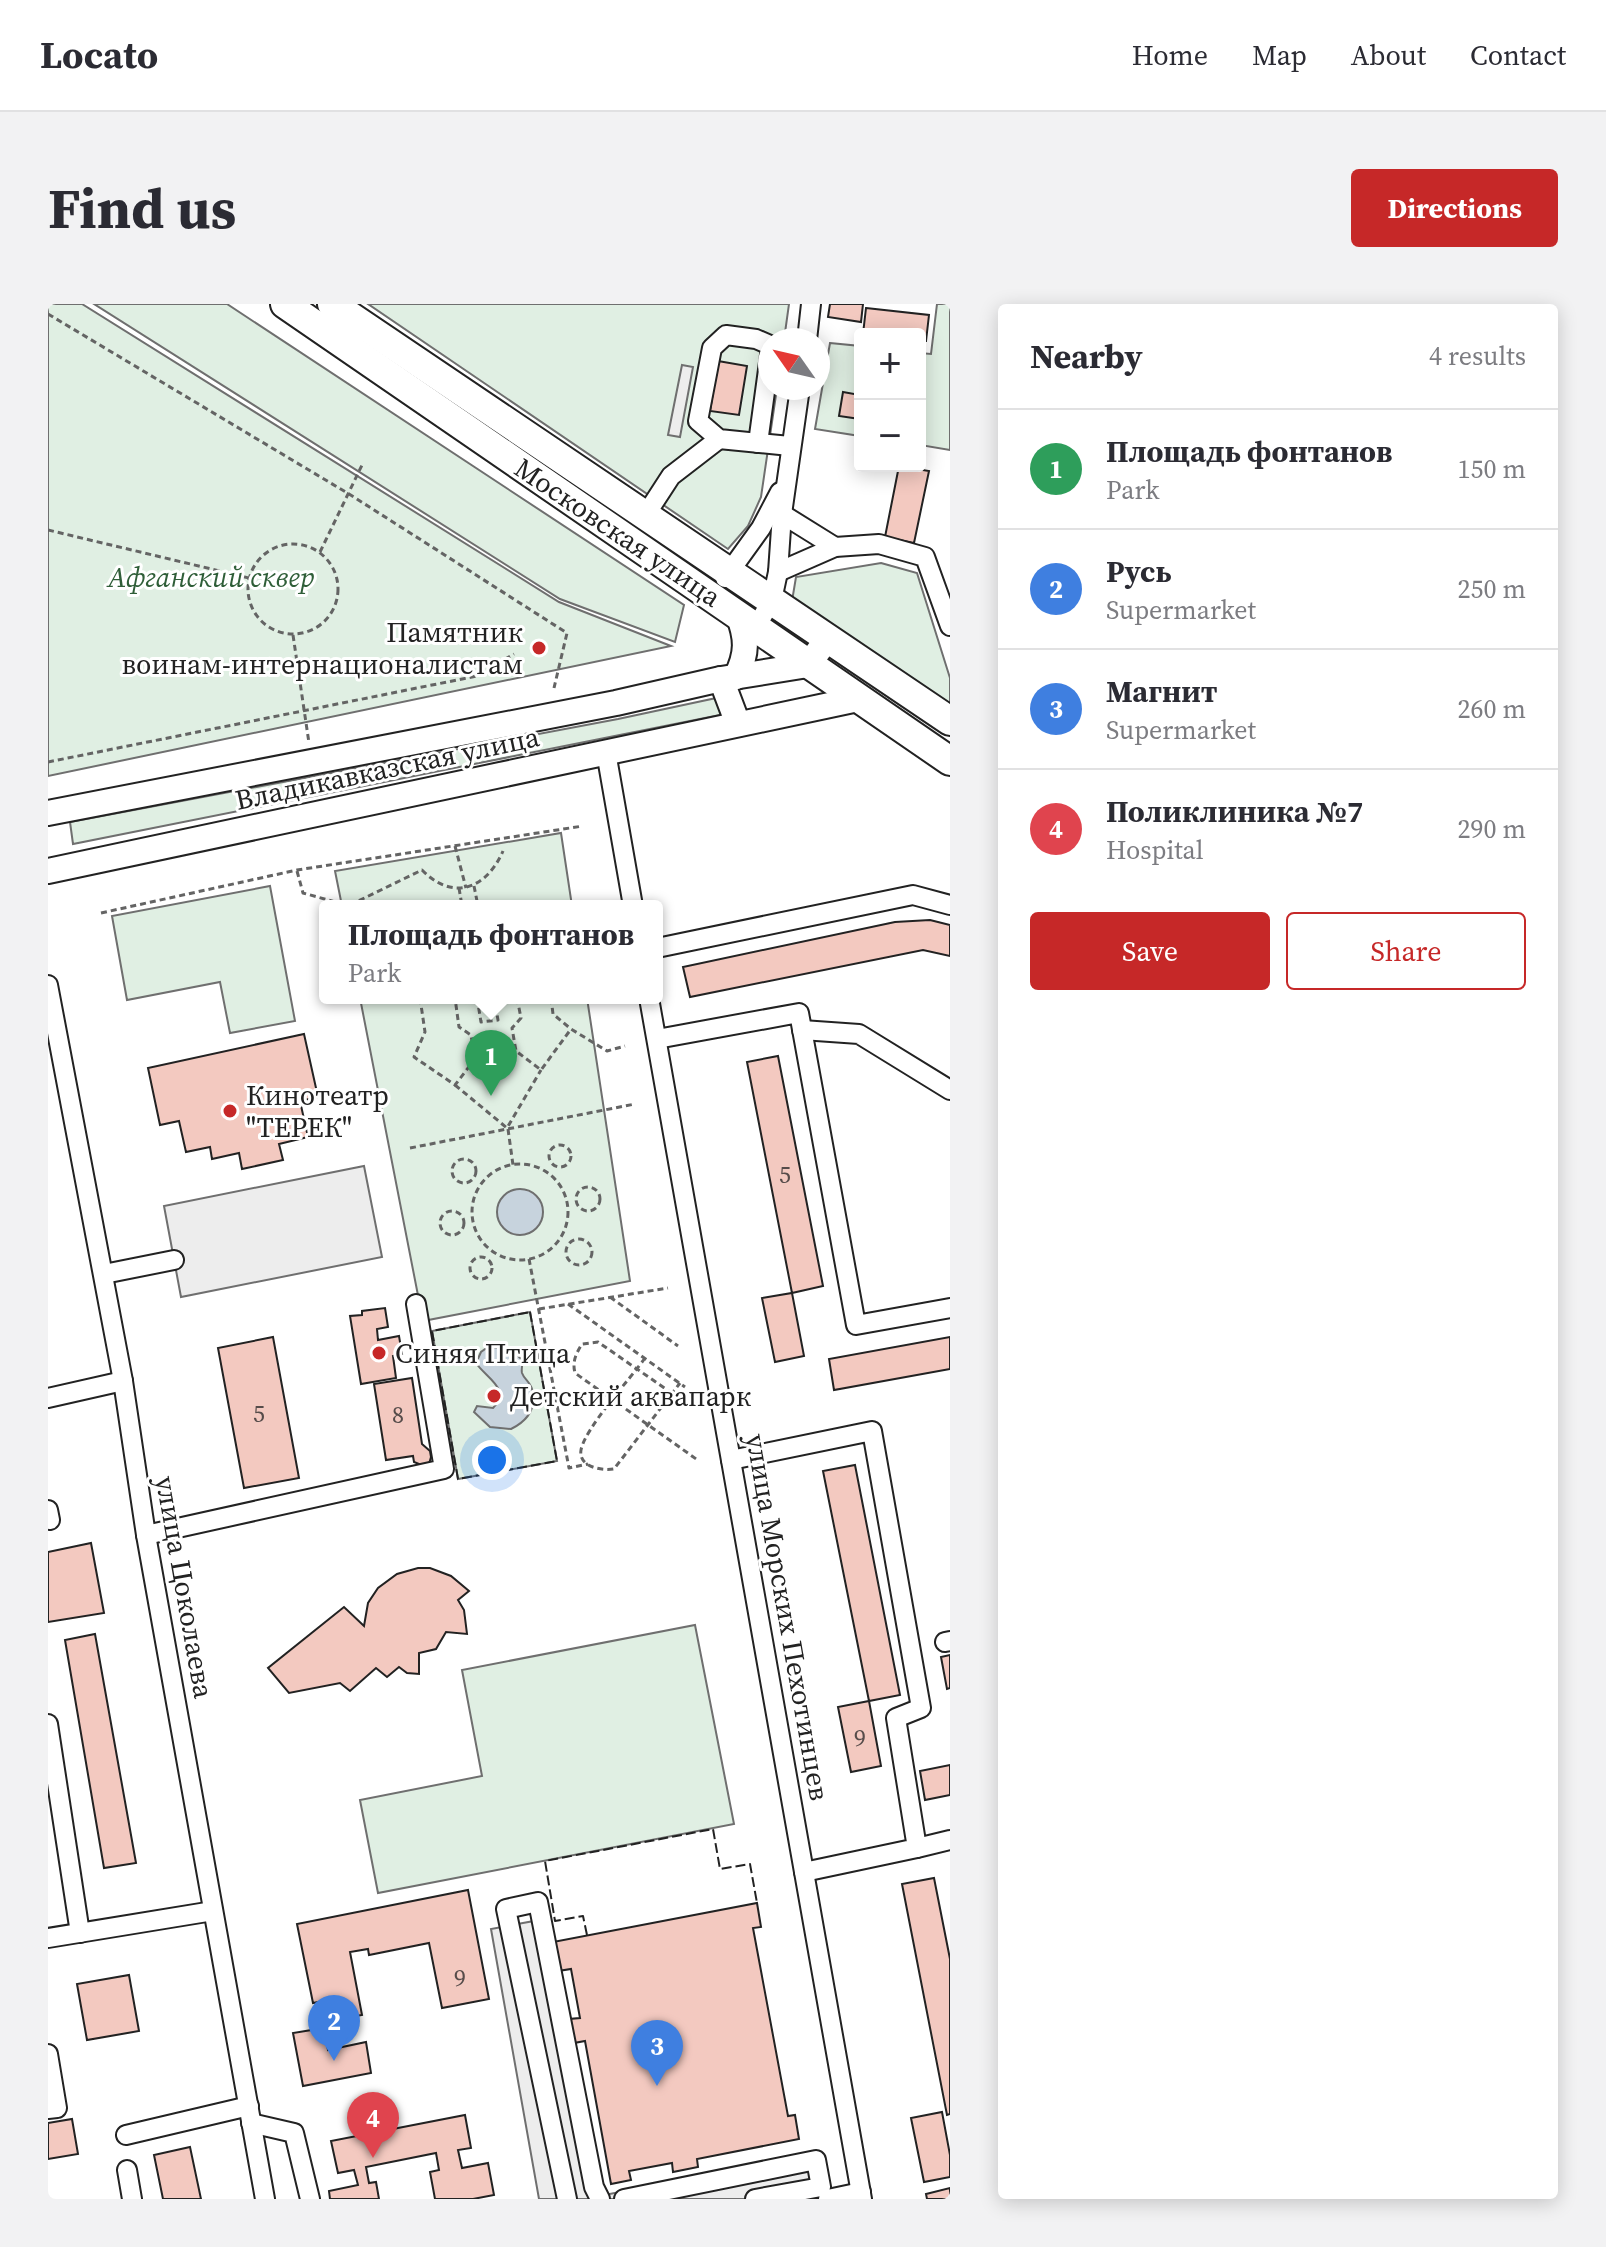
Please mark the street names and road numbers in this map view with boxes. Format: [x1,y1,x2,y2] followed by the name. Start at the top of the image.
[507,449,729,616] street label: Московская улица
[231,717,543,819] street label: Владикавказская улица
[737,1431,839,1803] street label: улица Морских Пехотинцев
[147,1473,223,1702] street label: улица Цоколаева

